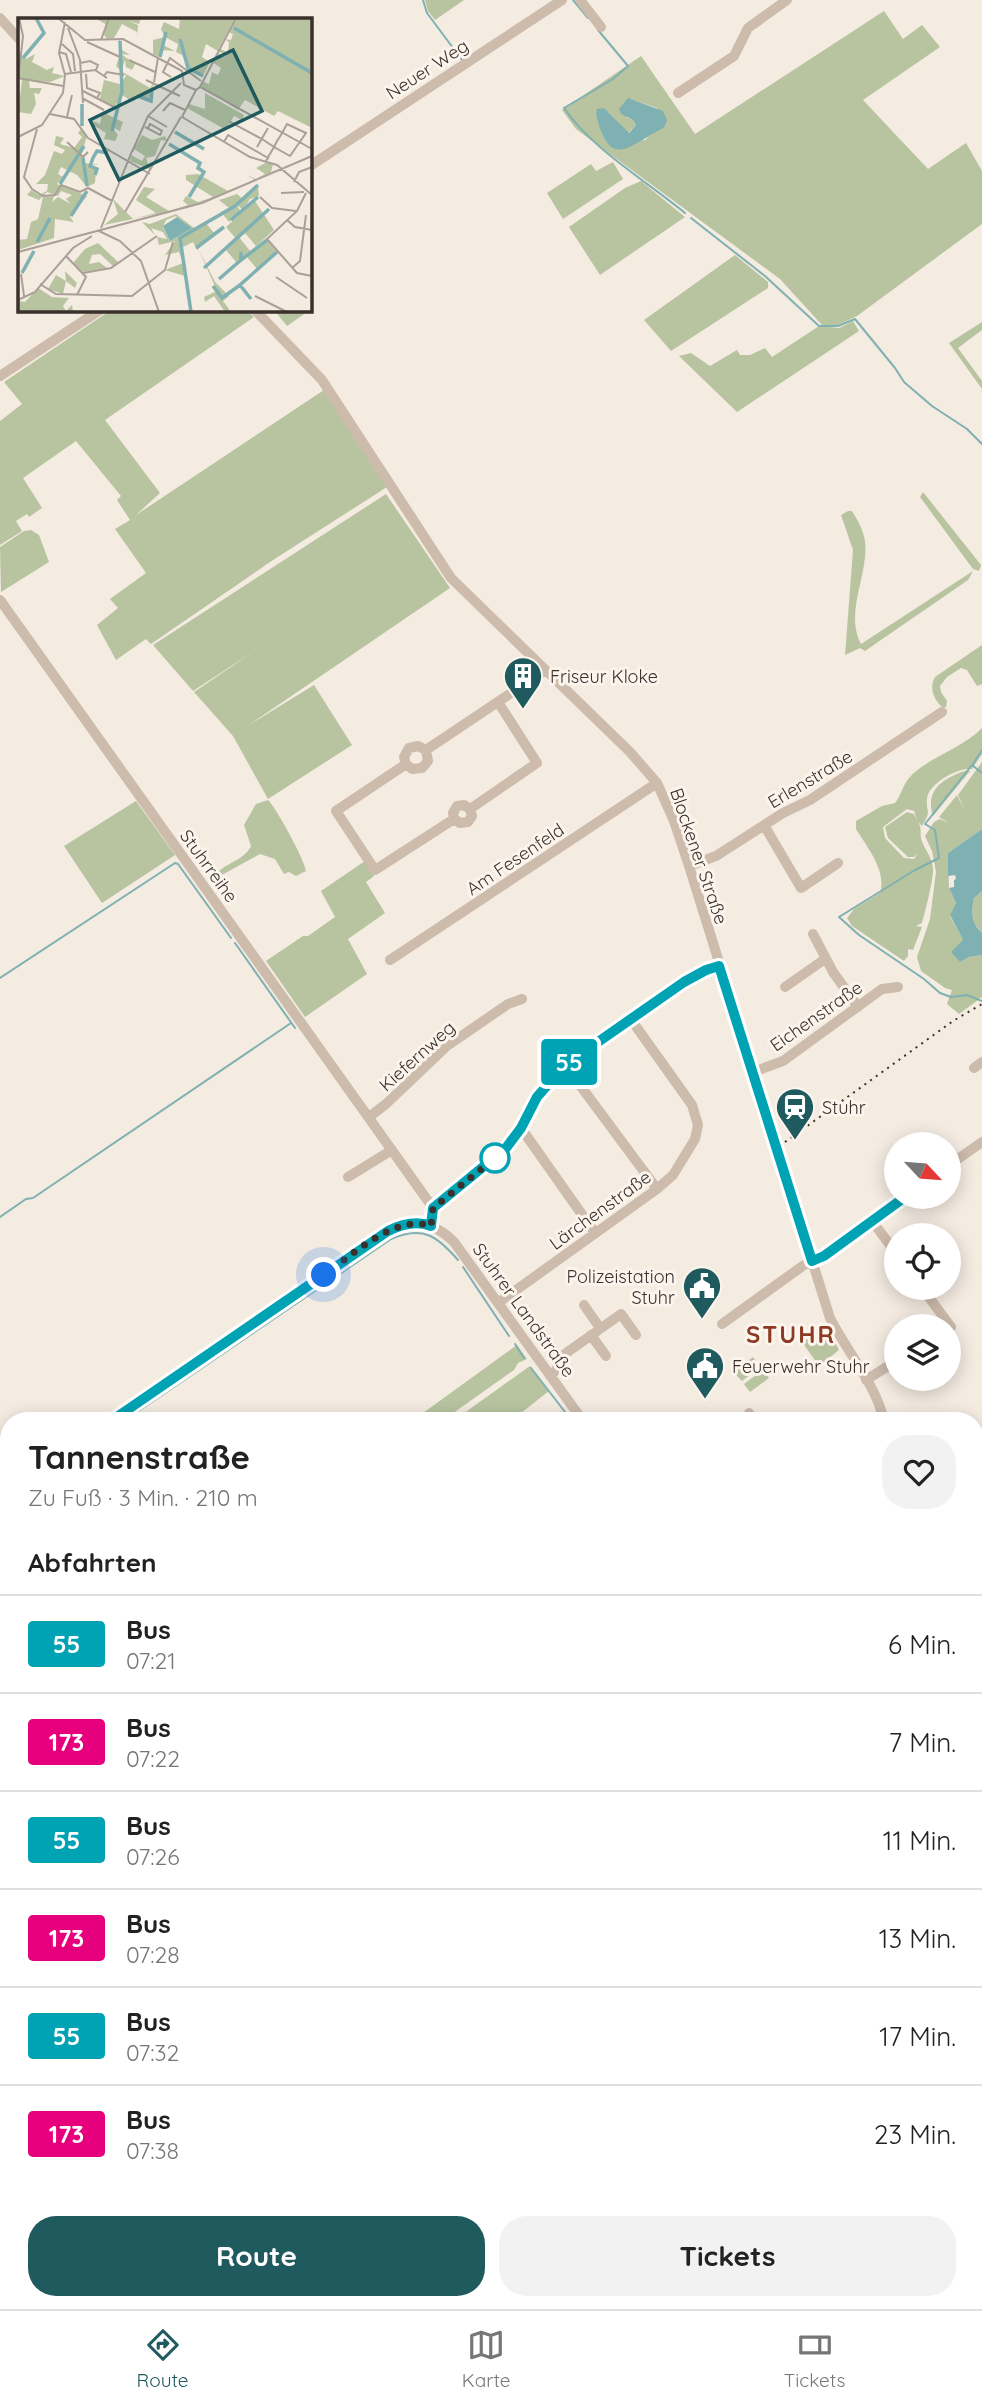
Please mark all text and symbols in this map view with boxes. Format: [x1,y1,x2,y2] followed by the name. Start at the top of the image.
[18,18,312,312] inset map
[381,34,473,104] street label: Neuer Weg
[502,655,544,710] building icon: Friseur Kloke
[550,665,658,688] place label: Friseur Kloke
[763,745,857,813] street label: Erlenstraße
[665,785,733,927] street label: Blockener Straße
[462,818,568,900] street label: Am Fesenfeld
[175,825,243,907] street label: Stuhrreihe
[765,976,867,1056] street label: Eichenstraße
[374,1016,460,1096] street label: Kiefernweg
[538,1039,600,1085] line badge: 55
[555,1047,583,1077] text: 55
[774,1086,816,1141] station icon: Stuhr
[822,1096,866,1119] place label: Stuhr
[884,1132,961,1209] north arrow
[884,1132,961,1391] map controls
[480,1143,510,1173] unlabelled marker
[545,1165,655,1255] street label: Lärchenstraße
[884,1223,961,1300] button: locate
[468,1238,580,1382] street label: Stuhrer Landstraße
[306,1257,341,1292] your location
[566,1265,675,1309] place label: Polizeistation Stuhr
[681,1265,723,1320] public building icon: Polizeistation Stuhr
[884,1314,961,1391] button: layers
[746,1319,836,1349] district label: STUHR
[684,1345,726,1400] public building icon: Feuerwehr Stuhr
[732,1355,870,1378] place label: Feuerwehr Stuhr
[882,1435,956,1509] button: heart
[28,1436,250,1477] text: Tannenstraße
[28,1483,258,1512] text: Zu Fuß · 3 Min. · 210 m
[28,1546,157,1579] text: Abfahrten
[126,1613,171,1646] text: Bus
[888,1628,956,1661] text: 6 Min.
[53,1629,80,1659] text: 55
[126,1646,176,1675] text: 07:21
[126,1711,171,1744] text: Bus
[889,1726,956,1759] text: 7 Min.
[49,1727,84,1757] text: 173
[126,1744,180,1773] text: 07:22
[126,1809,171,1842] text: Bus
[883,1824,956,1857] text: 11 Min.
[53,1825,80,1855] text: 55
[126,1842,180,1871] text: 07:26
[126,1907,171,1940] text: Bus
[879,1922,956,1955] text: 13 Min.
[49,1923,84,1953] text: 173
[126,1940,180,1969] text: 07:28
[126,2005,171,2038] text: Bus
[879,2020,956,2053] text: 17 Min.
[53,2021,80,2051] text: 55
[126,2038,179,2067] text: 07:32
[126,2103,171,2136] text: Bus
[874,2118,956,2151] text: 23 Min.
[49,2119,84,2149] text: 173
[126,2136,179,2165] text: 07:38
[28,2216,485,2296] button: Route
[499,2216,956,2296] button: Tickets
[137,2326,189,2392] tab: Route
[462,2326,511,2392] tab: Karte
[784,2326,845,2392] tab: Tickets

